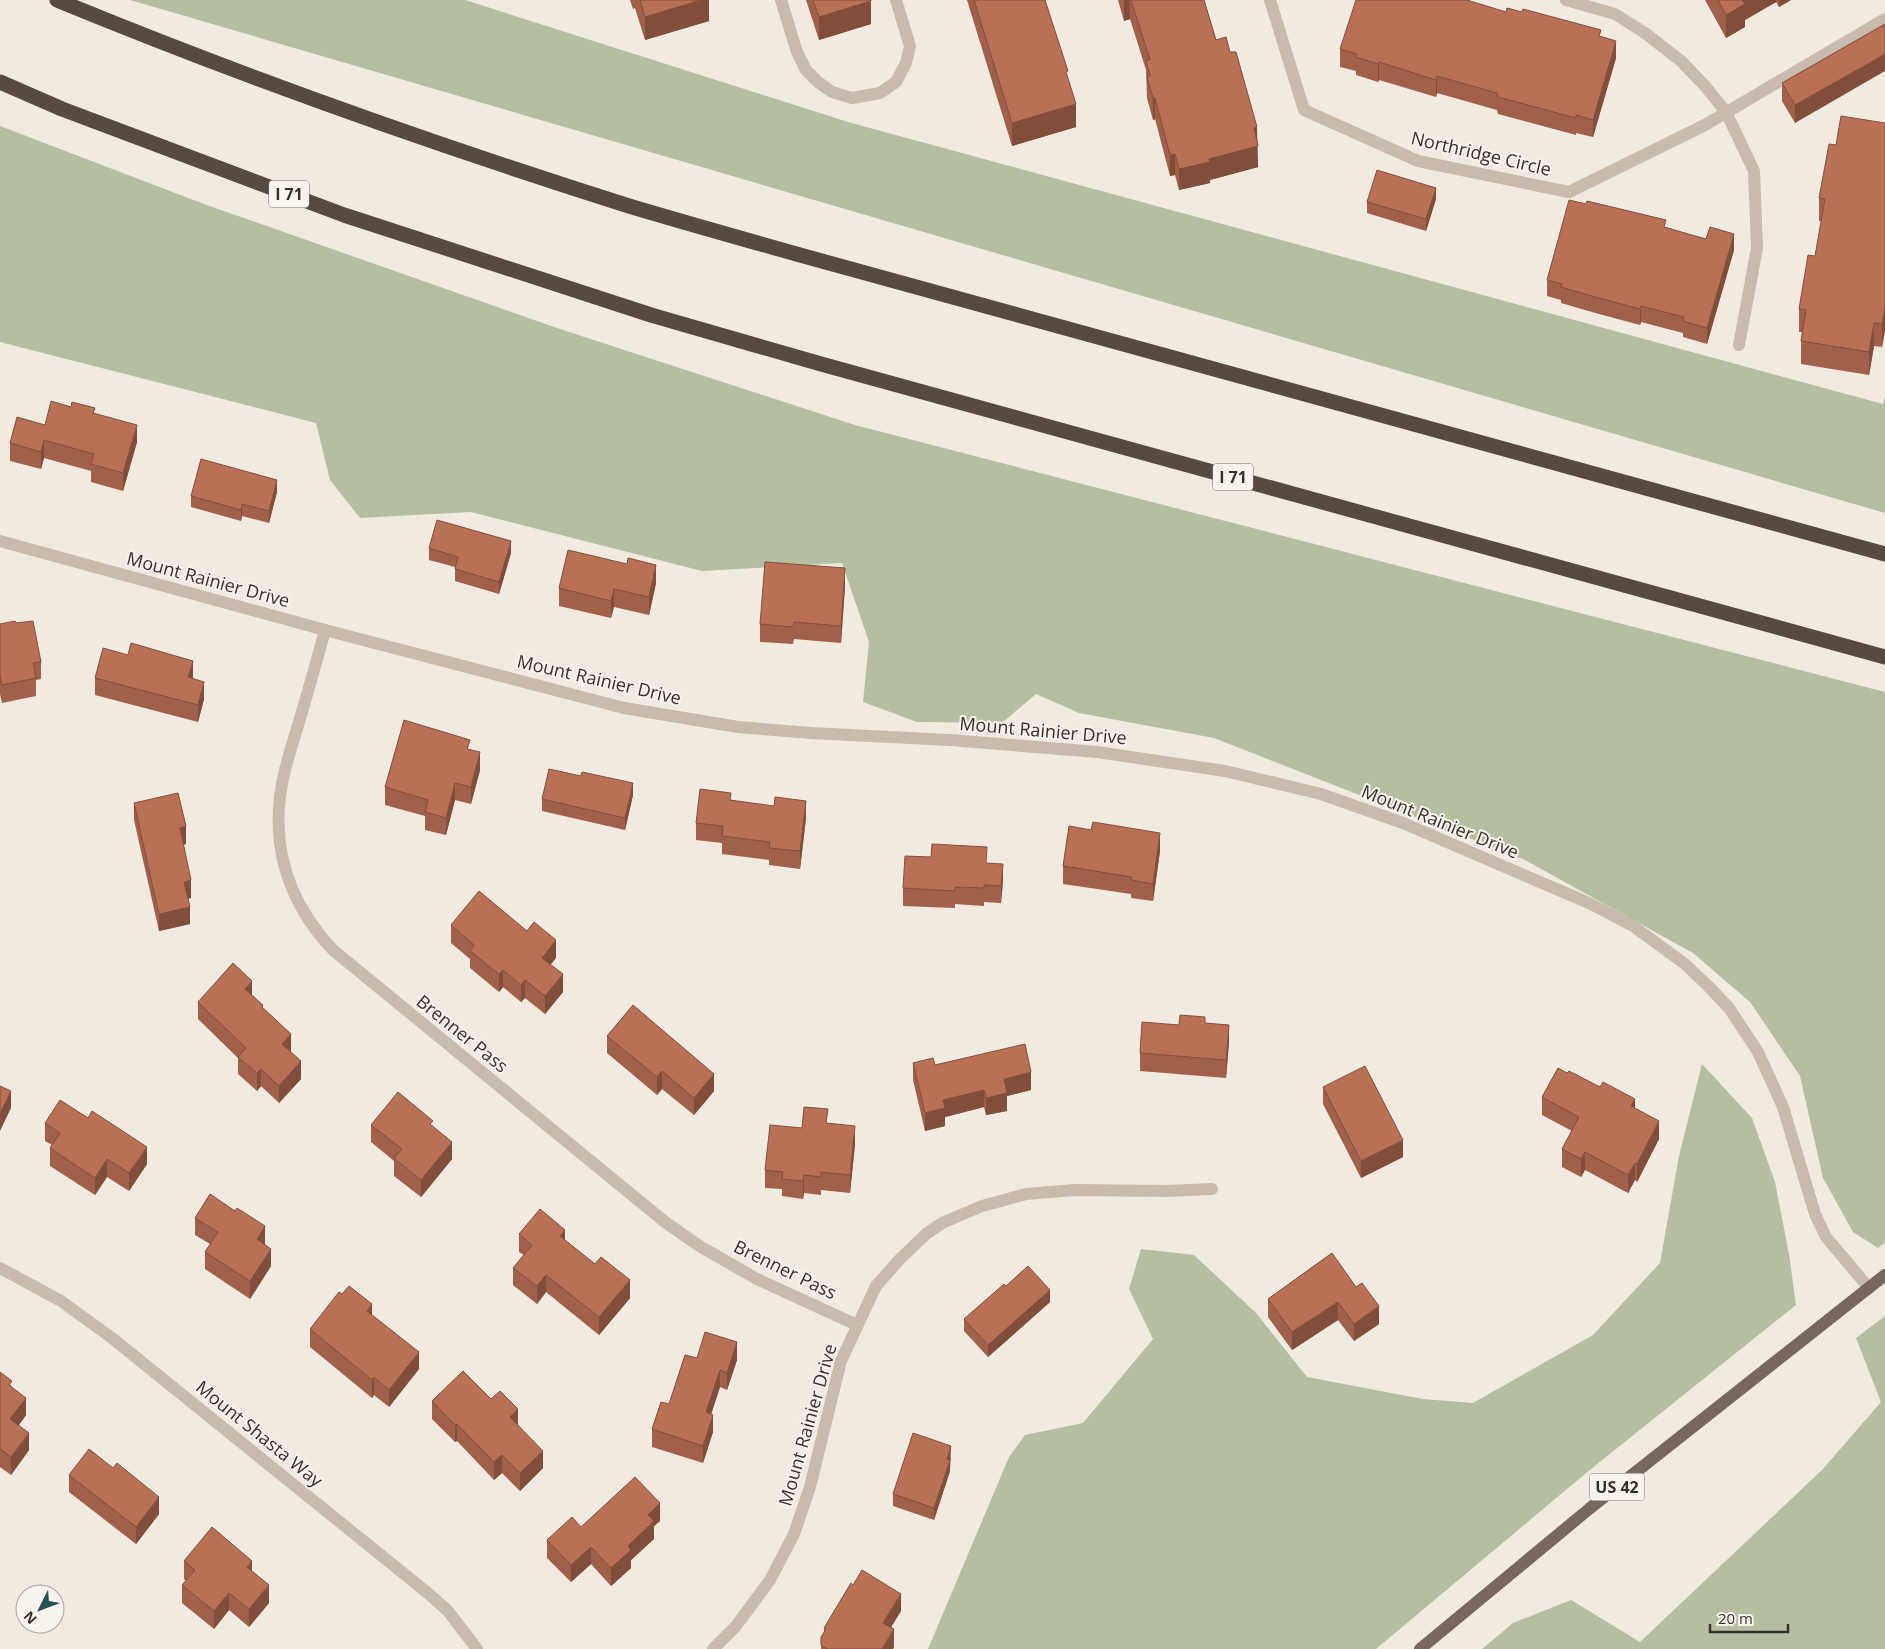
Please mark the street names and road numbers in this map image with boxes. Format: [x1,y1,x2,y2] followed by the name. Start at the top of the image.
[1409,125,1554,181] street label: Northridge Circle
[269,180,309,208] road number: I 71
[1213,464,1253,491] road number: I 71
[124,546,292,612] street label: Mount Rainier Drive
[515,648,684,710] street label: Mount Rainier Drive
[959,711,1128,749] street label: Mount Rainier Drive
[1358,779,1523,864] street label: Mount Rainier Drive
[412,989,513,1078] street label: Brenner Pass
[730,1234,841,1304] street label: Brenner Pass
[772,1341,842,1509] street label: Mount Rainier Drive
[191,1375,329,1492] street label: Mount Shasta Way
[1590,1474,1644,1500] road number: US 42

